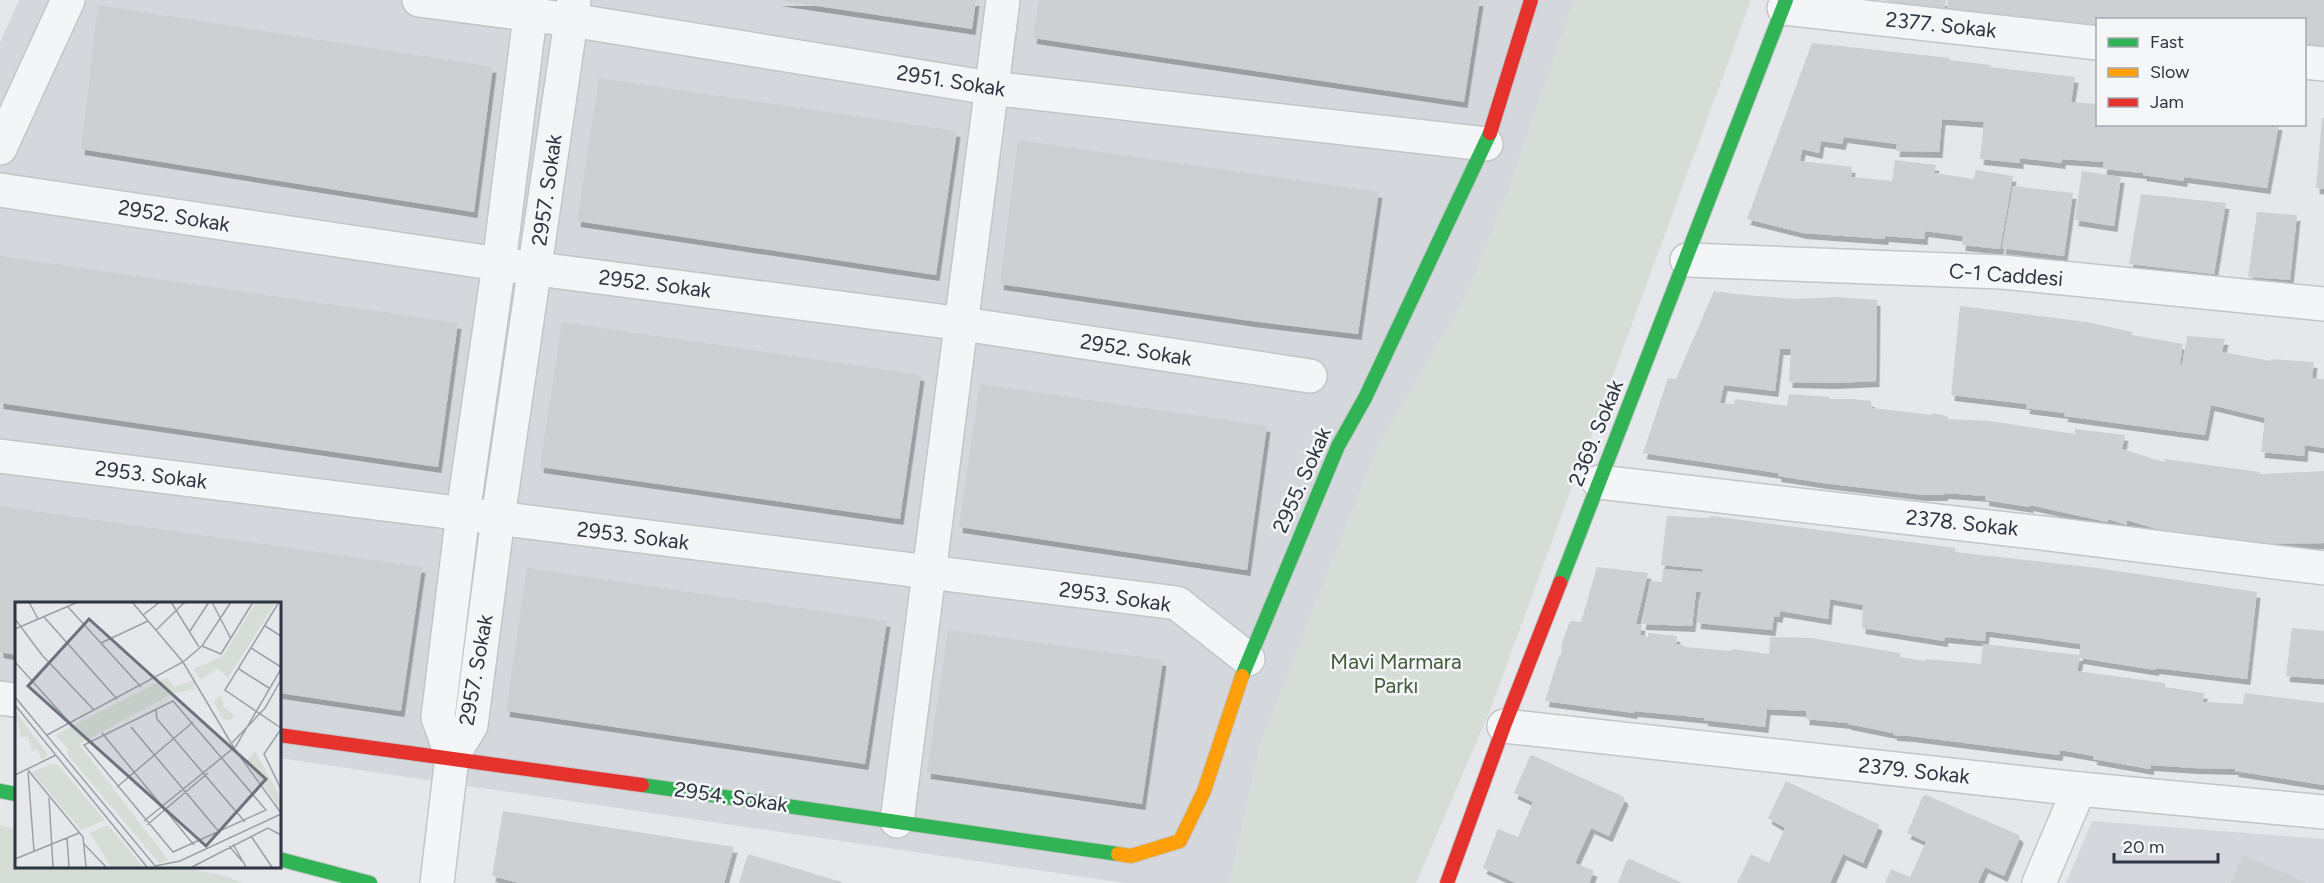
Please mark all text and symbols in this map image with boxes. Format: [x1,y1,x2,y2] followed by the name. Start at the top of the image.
[1884,6,1998,43] street label: 2377. Sokak
[2096,18,2306,126] legend
[2150,31,2184,53] text: Fast
[895,60,1008,102] street label: 2951. Sokak
[2150,61,2189,83] text: Slow
[2150,91,2184,113] text: Jam
[526,132,567,247] street label: 2957. Sokak
[116,194,233,237] street label: 2952. Sokak
[1948,258,2064,291] street label: C-1 Caddesi
[597,264,713,303] street label: 2952. Sokak
[1078,328,1195,371] street label: 2952. Sokak
[1563,375,1628,490] street label: 2369. Sokak
[1267,422,1336,537] street label: 2955. Sokak
[94,455,209,494] street label: 2953. Sokak
[1905,504,2020,541] street label: 2378. Sokak
[576,516,691,555] street label: 2953. Sokak
[1058,576,1173,617] street label: 2953. Sokak
[15,602,280,868] inset map
[453,612,498,727] street label: 2957. Sokak
[1330,649,1462,698] park label: Mavi Marmara Parkı
[1857,752,1972,789] street label: 2379. Sokak
[673,776,790,817] street label: 2954. Sokak
[2114,826,2218,864] scale bar
[2123,836,2164,858] text: 20 m

